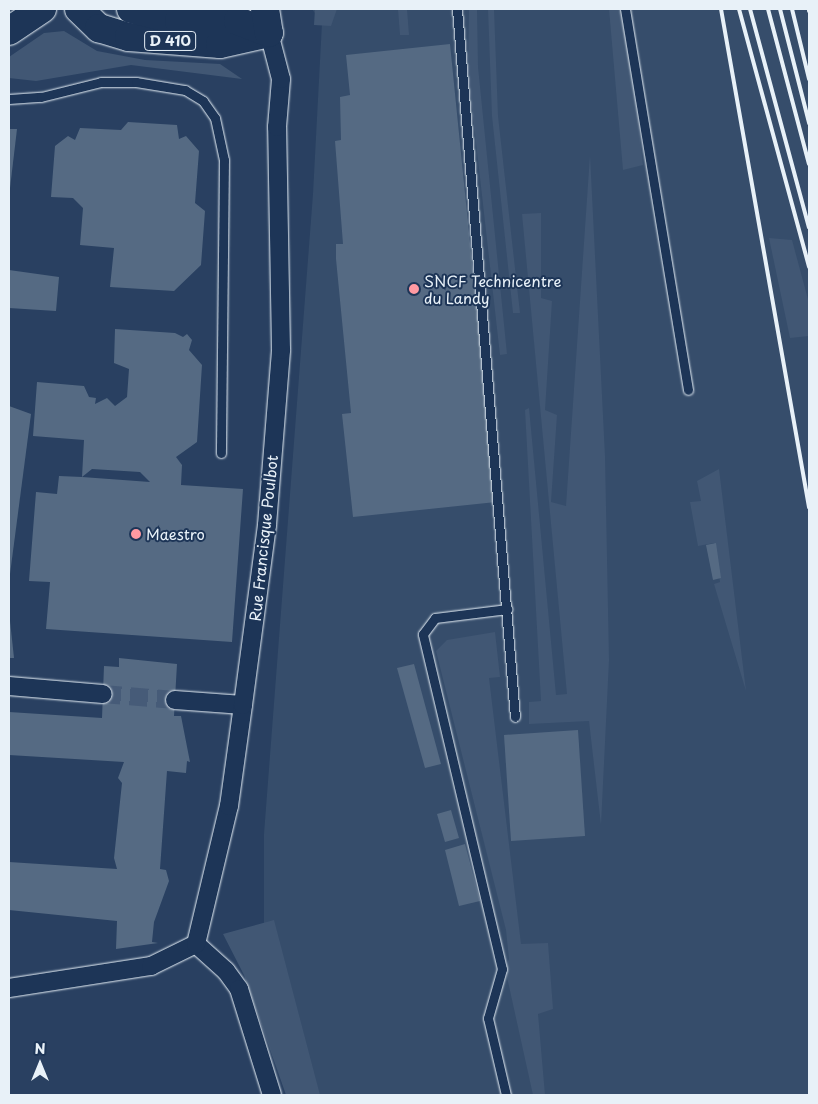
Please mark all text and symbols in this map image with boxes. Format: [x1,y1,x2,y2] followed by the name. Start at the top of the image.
[144,29,196,52] road number: D 410
[424,271,562,306] place label: SNCF Technicentre du Landy
[408,283,420,295] marker: SNCF Technicentre du Landy
[245,453,281,623] street label: Rue Francisque Poulbot
[146,525,205,543] place label: Maestro
[130,528,142,540] marker: Maestro
[34,1038,46,1059] text: N
[15,1039,65,1089] north arrow

